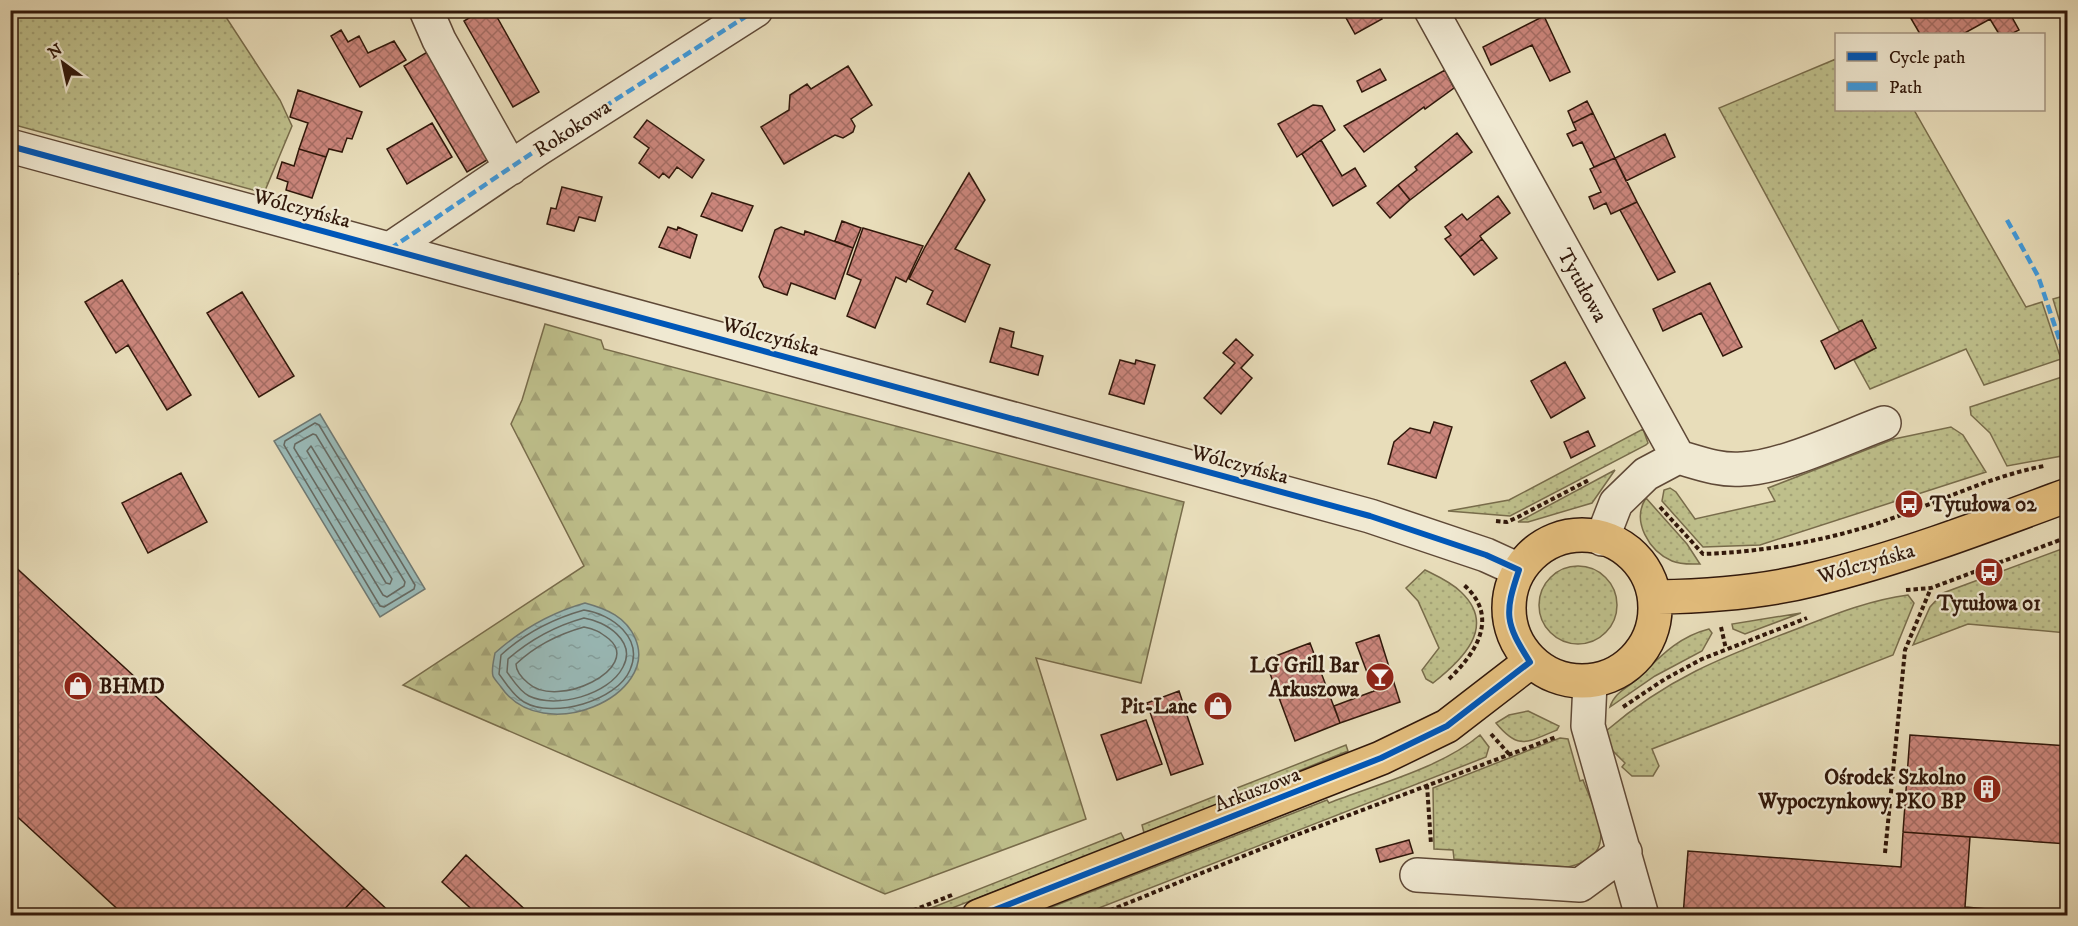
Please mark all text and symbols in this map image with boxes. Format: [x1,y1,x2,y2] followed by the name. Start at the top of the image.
[33,33,93,93] north arrow
[1835,33,2045,111] legend
[44,39,66,63] text: N
[1889,47,1966,69] text: Cycle path
[1889,77,1923,99] text: Path
[529,94,616,163] street label: Rokokowa
[249,183,353,234] street label: Wólczyńska
[1551,244,1613,327] street label: Tytułowa
[718,311,822,362] street label: Wólczyńska
[1187,439,1291,490] street label: Wólczyńska
[1893,488,1925,520] bus stop icon: Tytułowa 02
[1929,492,2037,518] place label: Tytułowa 02
[1814,538,1918,591] street label: Wólczyńska
[1973,556,2005,588] bus stop icon: Tytułowa 01
[1936,591,2041,617] place label: Tytułowa 01
[1250,653,1360,703] place label: LG Grill Bar Arkuszowa
[1364,661,1396,693] bar icon: LG Grill Bar Arkuszowa
[62,670,94,702] shop icon: BHMD
[99,674,165,700] place label: BHMD
[1202,690,1234,722] shop icon: Pit-Lane
[1121,694,1197,720] place label: Pit-Lane
[1211,762,1304,818] street label: Arkuszowa
[1757,765,1967,815] place label: Ośrodek Szkolno Wypoczynkowy PKO BP
[1971,773,2003,805] building icon: Ośrodek Szkolno Wypoczynkowy PKO BP

